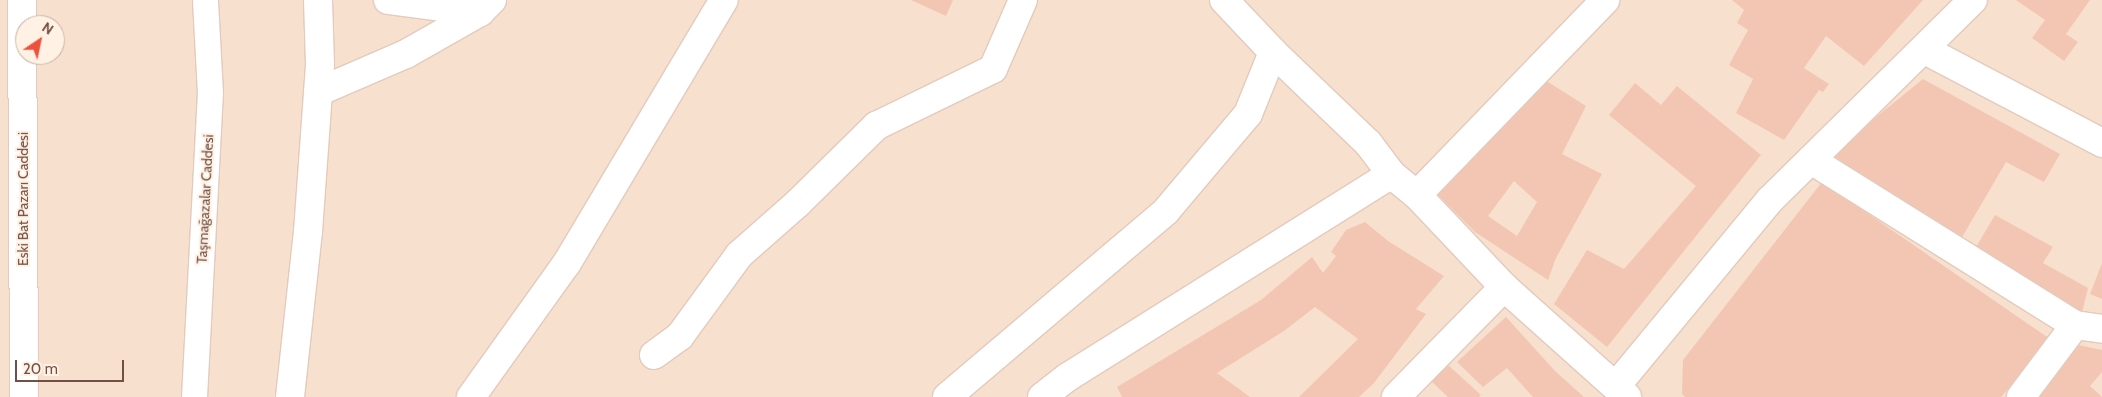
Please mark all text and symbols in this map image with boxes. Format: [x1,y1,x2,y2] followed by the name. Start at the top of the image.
[15,15,65,65] north arrow
[39,18,57,39] text: N
[15,132,31,266] street label: Eski Bat Pazarı Caddesi
[193,134,217,264] street label: Taşmağazalar Caddesi
[18,350,126,382] scale bar
[23,360,58,378] text: 20 m

